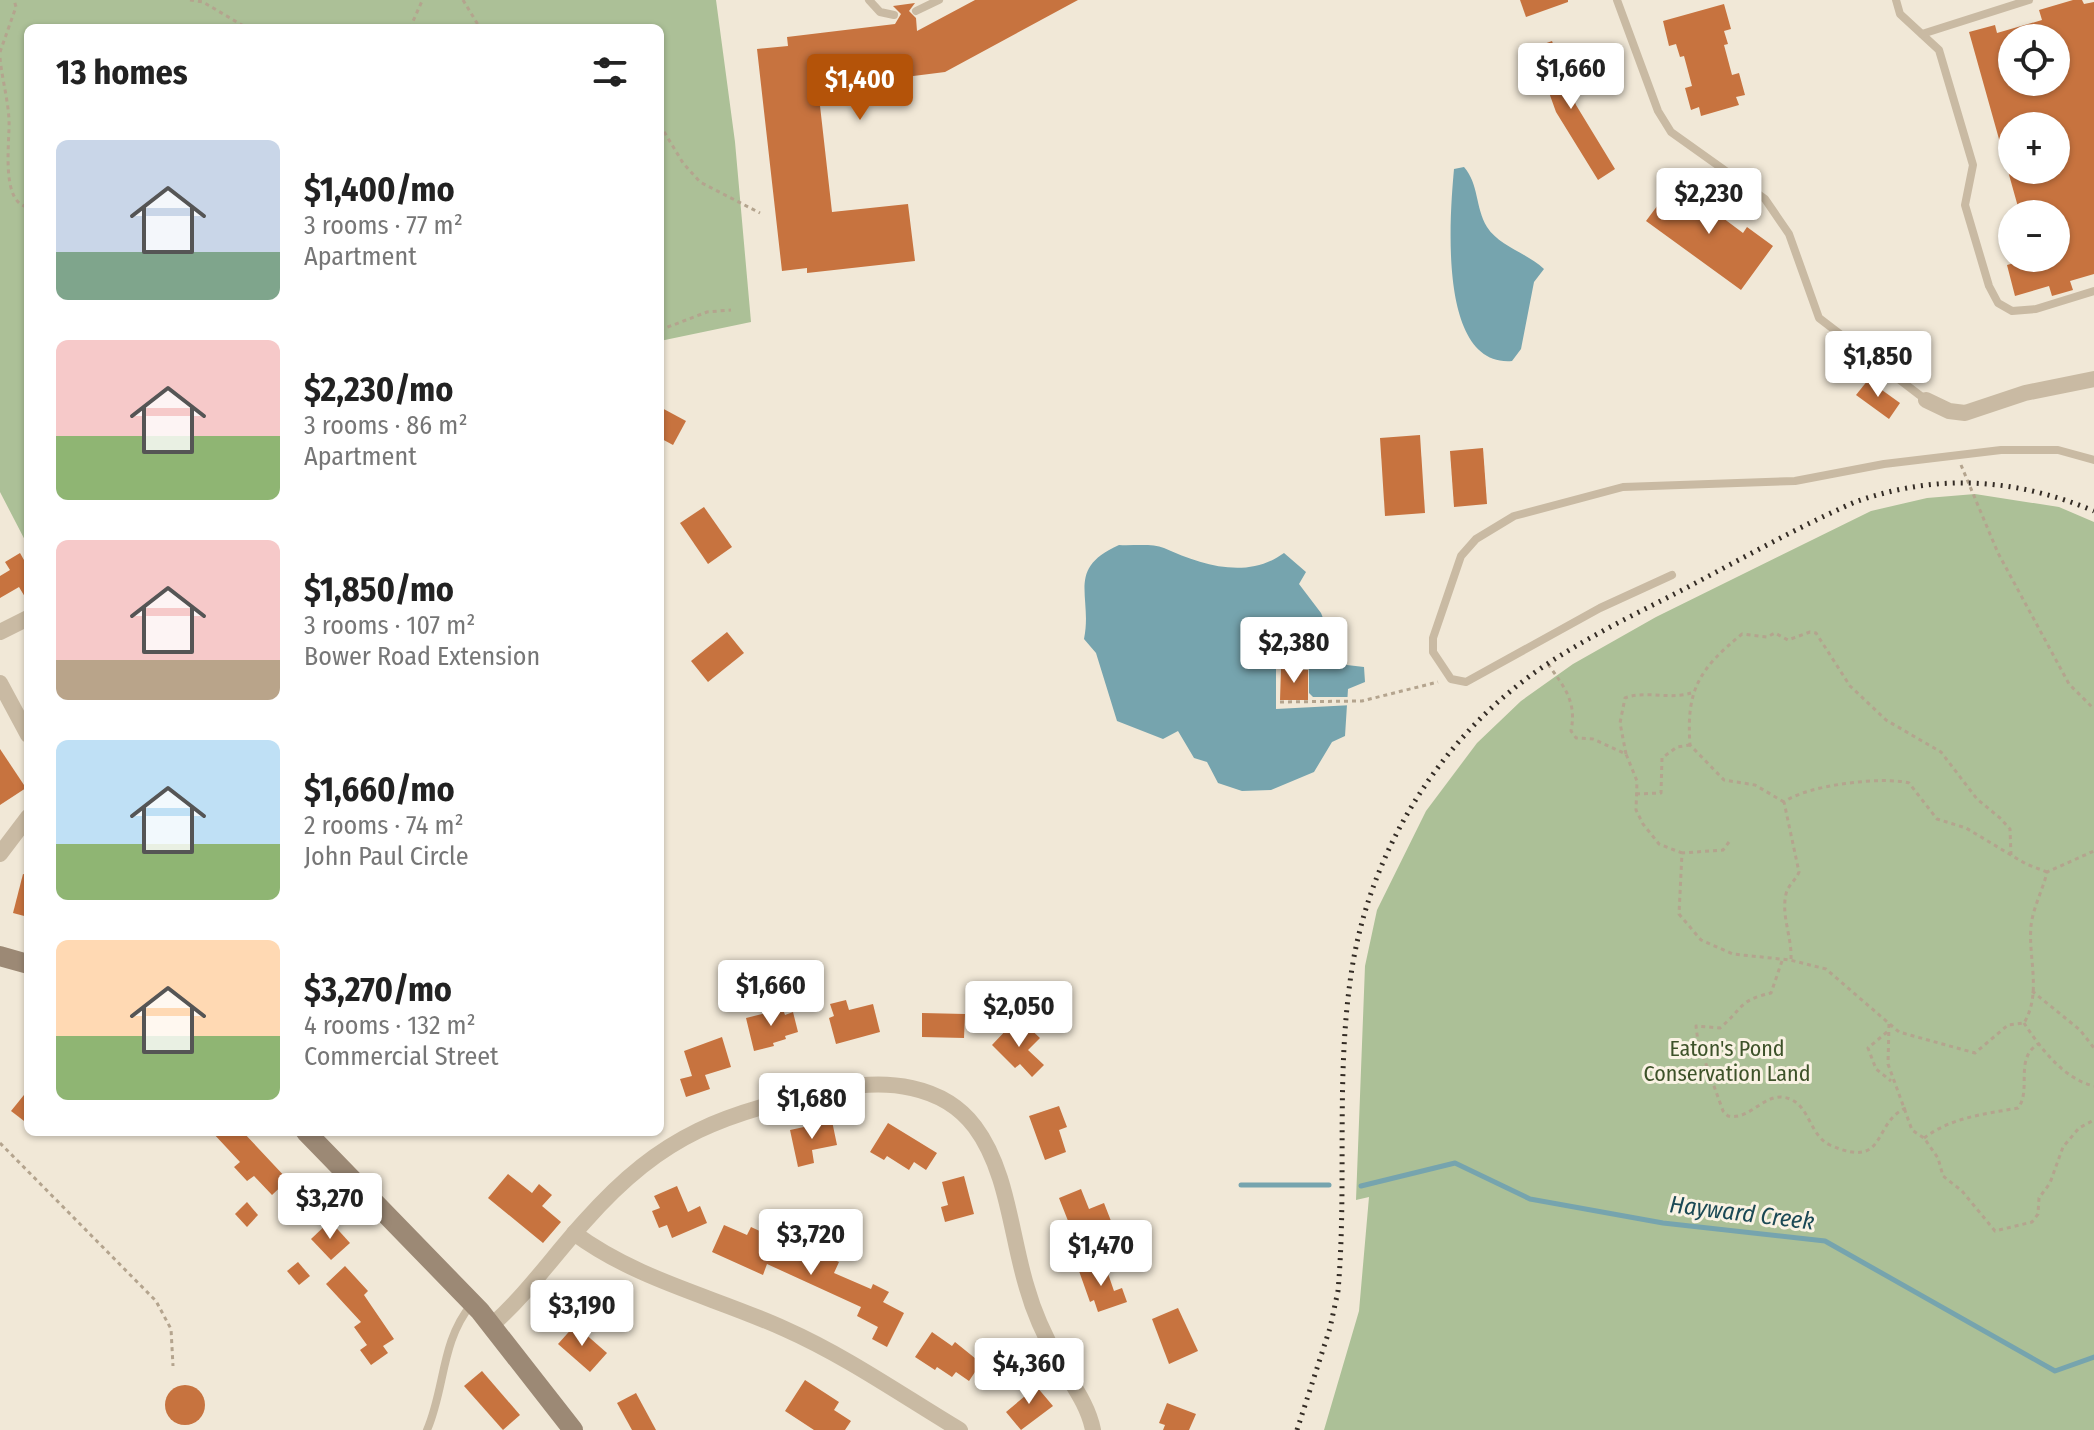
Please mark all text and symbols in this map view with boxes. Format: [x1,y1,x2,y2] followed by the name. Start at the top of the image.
[1998,24,2070,272] map controls
[1998,24,2070,96] button: locate
[1506,43,1636,111] pin: $1,660
[588,50,632,94] icon: filters
[56,52,188,93] text: 13 homes
[1536,53,1606,84] text: $1,660
[795,54,925,122] pin: $1,400
[825,64,895,95] text: $1,400
[1998,112,2070,184] button: +
[1644,168,1774,236] pin: $2,230
[304,169,455,210] text: $1,400/mo
[120,172,216,268] icon: home
[1674,178,1744,209] text: $2,230
[1998,200,2070,272] button: −
[304,210,463,241] text: 3 rooms · 77 m²
[304,241,417,272] text: Apartment
[1813,331,1943,399] pin: $1,850
[1843,341,1913,372] text: $1,850
[304,369,453,410] text: $2,230/mo
[120,372,216,468] icon: home
[304,410,468,441] text: 3 rooms · 86 m²
[304,441,417,472] text: Apartment
[304,569,454,610] text: $1,850/mo
[120,572,216,668] icon: home
[304,610,476,641] text: 3 rooms · 107 m²
[1229,617,1359,685] pin: $2,380
[1258,627,1330,658] text: $2,380
[304,641,540,672] text: Bower Road Extension
[304,769,455,810] text: $1,660/mo
[120,772,216,868] icon: home
[304,810,464,841] text: 2 rooms · 74 m²
[304,841,469,872] text: John Paul Circle
[706,960,836,1028] pin: $1,660
[304,969,452,1010] text: $3,270/mo
[736,970,806,1001] text: $1,660
[120,972,216,1068] icon: home
[954,981,1084,1049] pin: $2,050
[983,991,1055,1022] text: $2,050
[304,1010,476,1041] text: 4 rooms · 132 m²
[1644,1035,1810,1087] park label: Eaton's Pond Conservation Land
[304,1041,499,1072] text: Commercial Street
[747,1073,877,1141] pin: $1,680
[777,1083,847,1114] text: $1,680
[265,1173,395,1241] pin: $3,270
[296,1183,364,1214] text: $3,270
[1668,1190,1816,1236] water label: Hayward Creek
[746,1209,876,1277] pin: $3,720
[777,1219,845,1250] text: $3,720
[1036,1220,1166,1288] pin: $1,470
[1068,1230,1134,1261] text: $1,470
[517,1280,647,1348] pin: $3,190
[548,1290,616,1321] text: $3,190
[964,1338,1094,1406] pin: $4,360
[993,1348,1065,1379] text: $4,360

